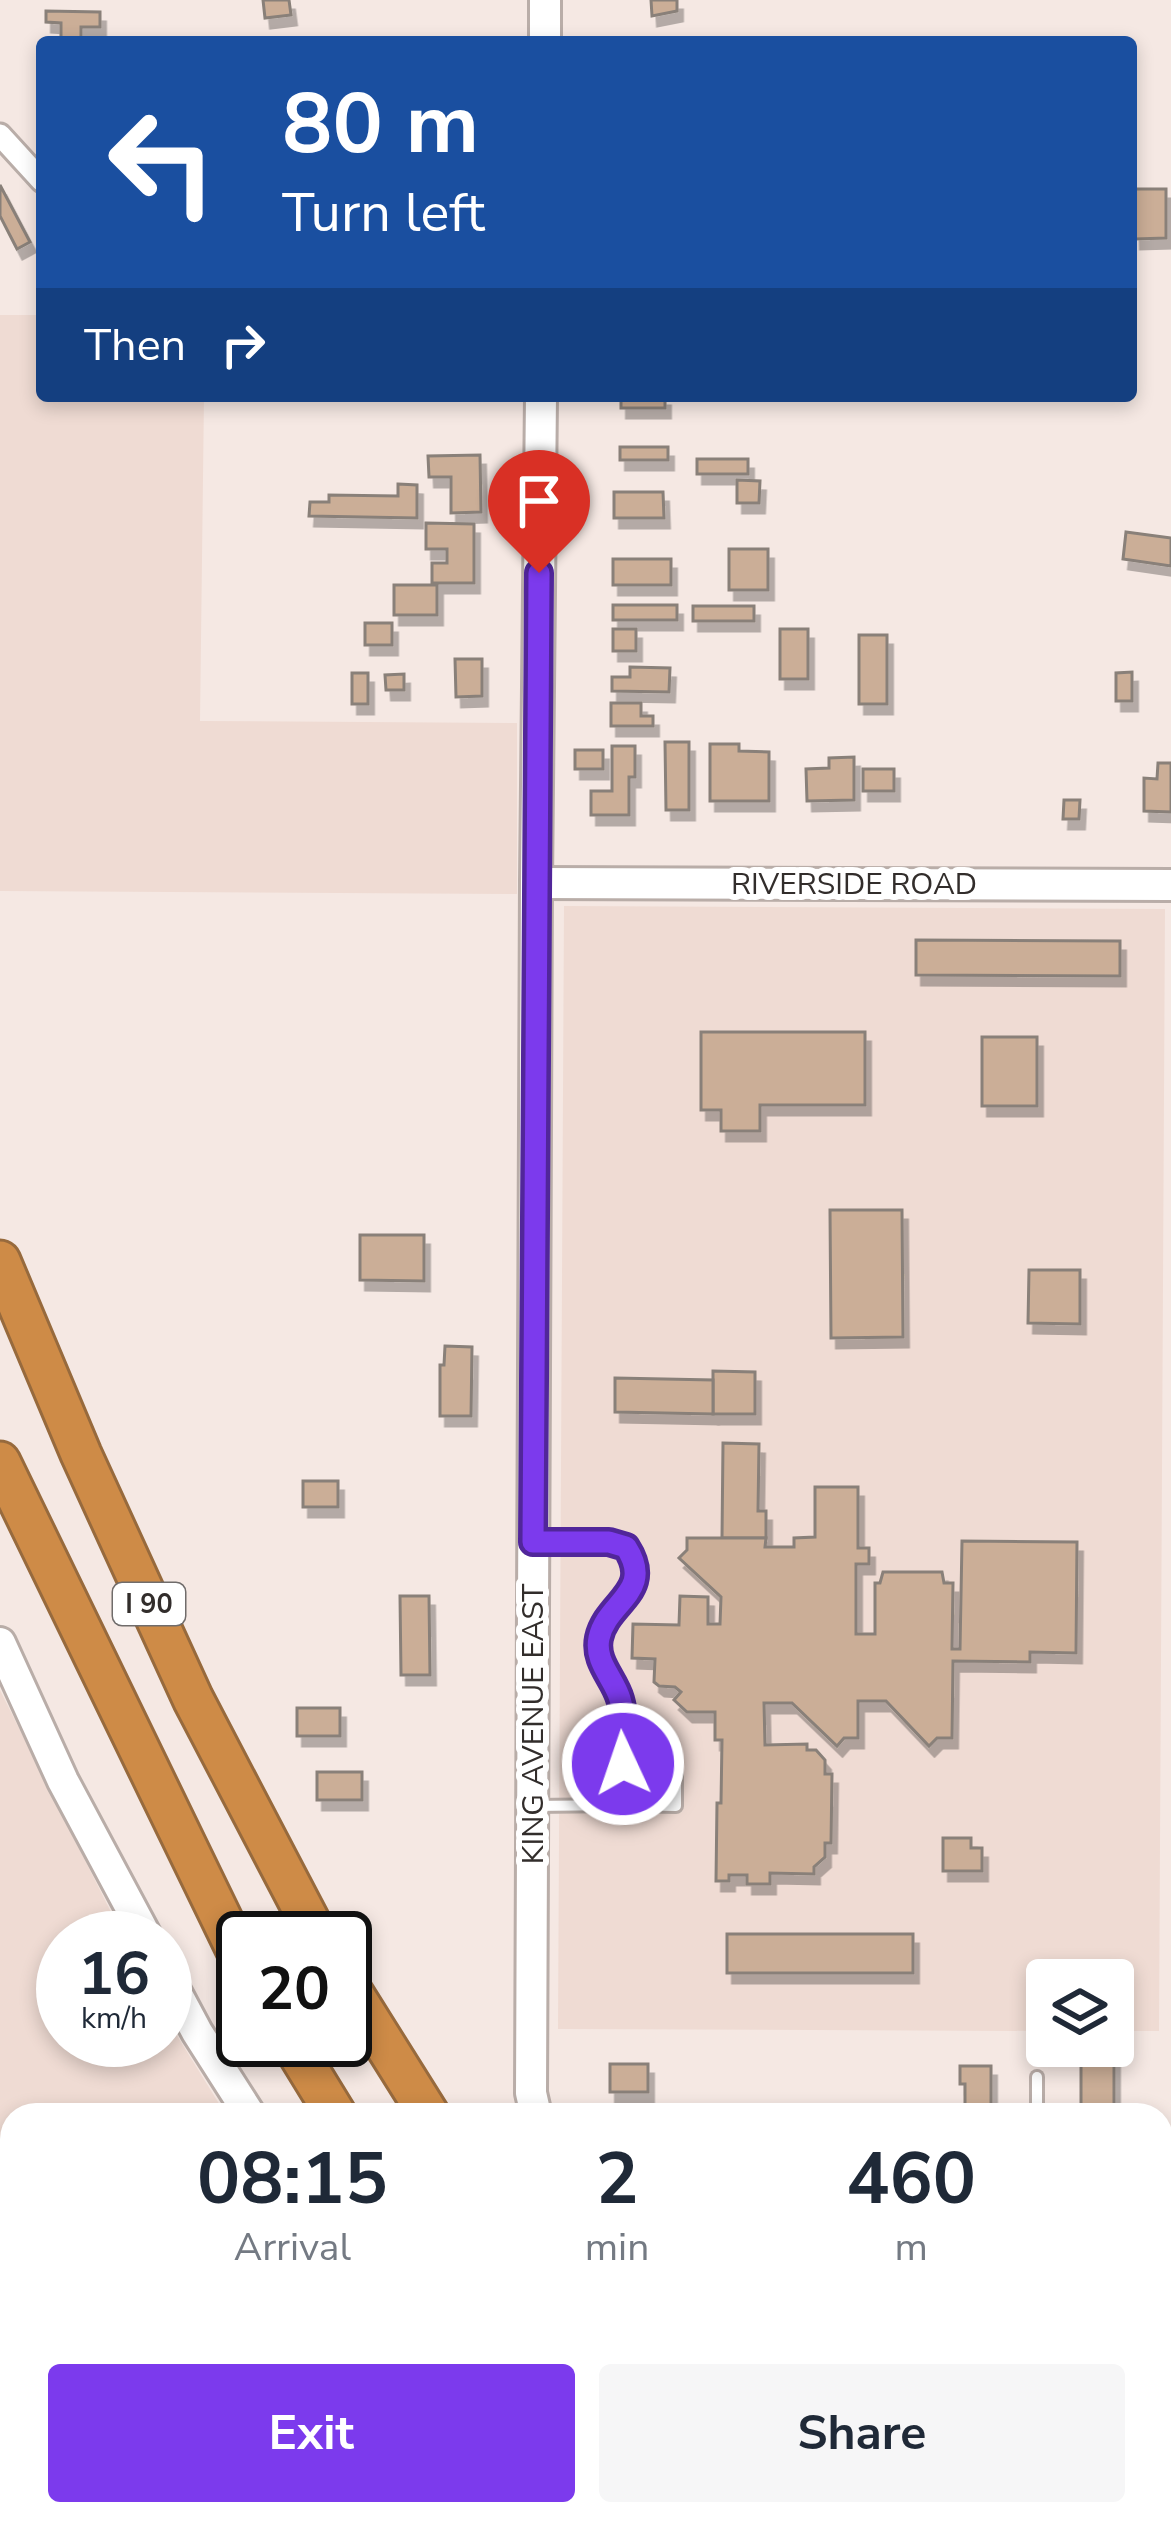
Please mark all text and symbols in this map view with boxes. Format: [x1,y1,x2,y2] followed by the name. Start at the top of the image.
[282,67,479,182] text: 80 m
[84,84,240,240] icon: left
[282,176,485,250] text: Turn left
[210,312,276,378] icon: right
[84,315,186,376] text: Then
[488,450,590,573] pin
[506,468,572,534] icon: arrive
[731,864,977,905] street label: RIVERSIDE ROAD
[113,1583,185,1625] road number: I 90
[513,1584,554,1864] street label: KING AVENUE EAST
[560,1701,686,1827] position arrow
[216,1911,372,2067] speed limit sign: 20
[78,1933,150,2015] text: 16
[1026,1959,1134,2067] map controls
[1026,1959,1134,2067] button: layers
[81,1998,147,2039] text: km/h
[197,2130,388,2228] text: 08:15
[595,2130,639,2228] text: 2
[846,2130,976,2228] text: 460
[234,2221,351,2274] text: Arrival
[585,2221,649,2274] text: min
[894,2221,928,2274] text: m
[48,2364,575,2502] button: Exit
[599,2364,1125,2502] button: Share

